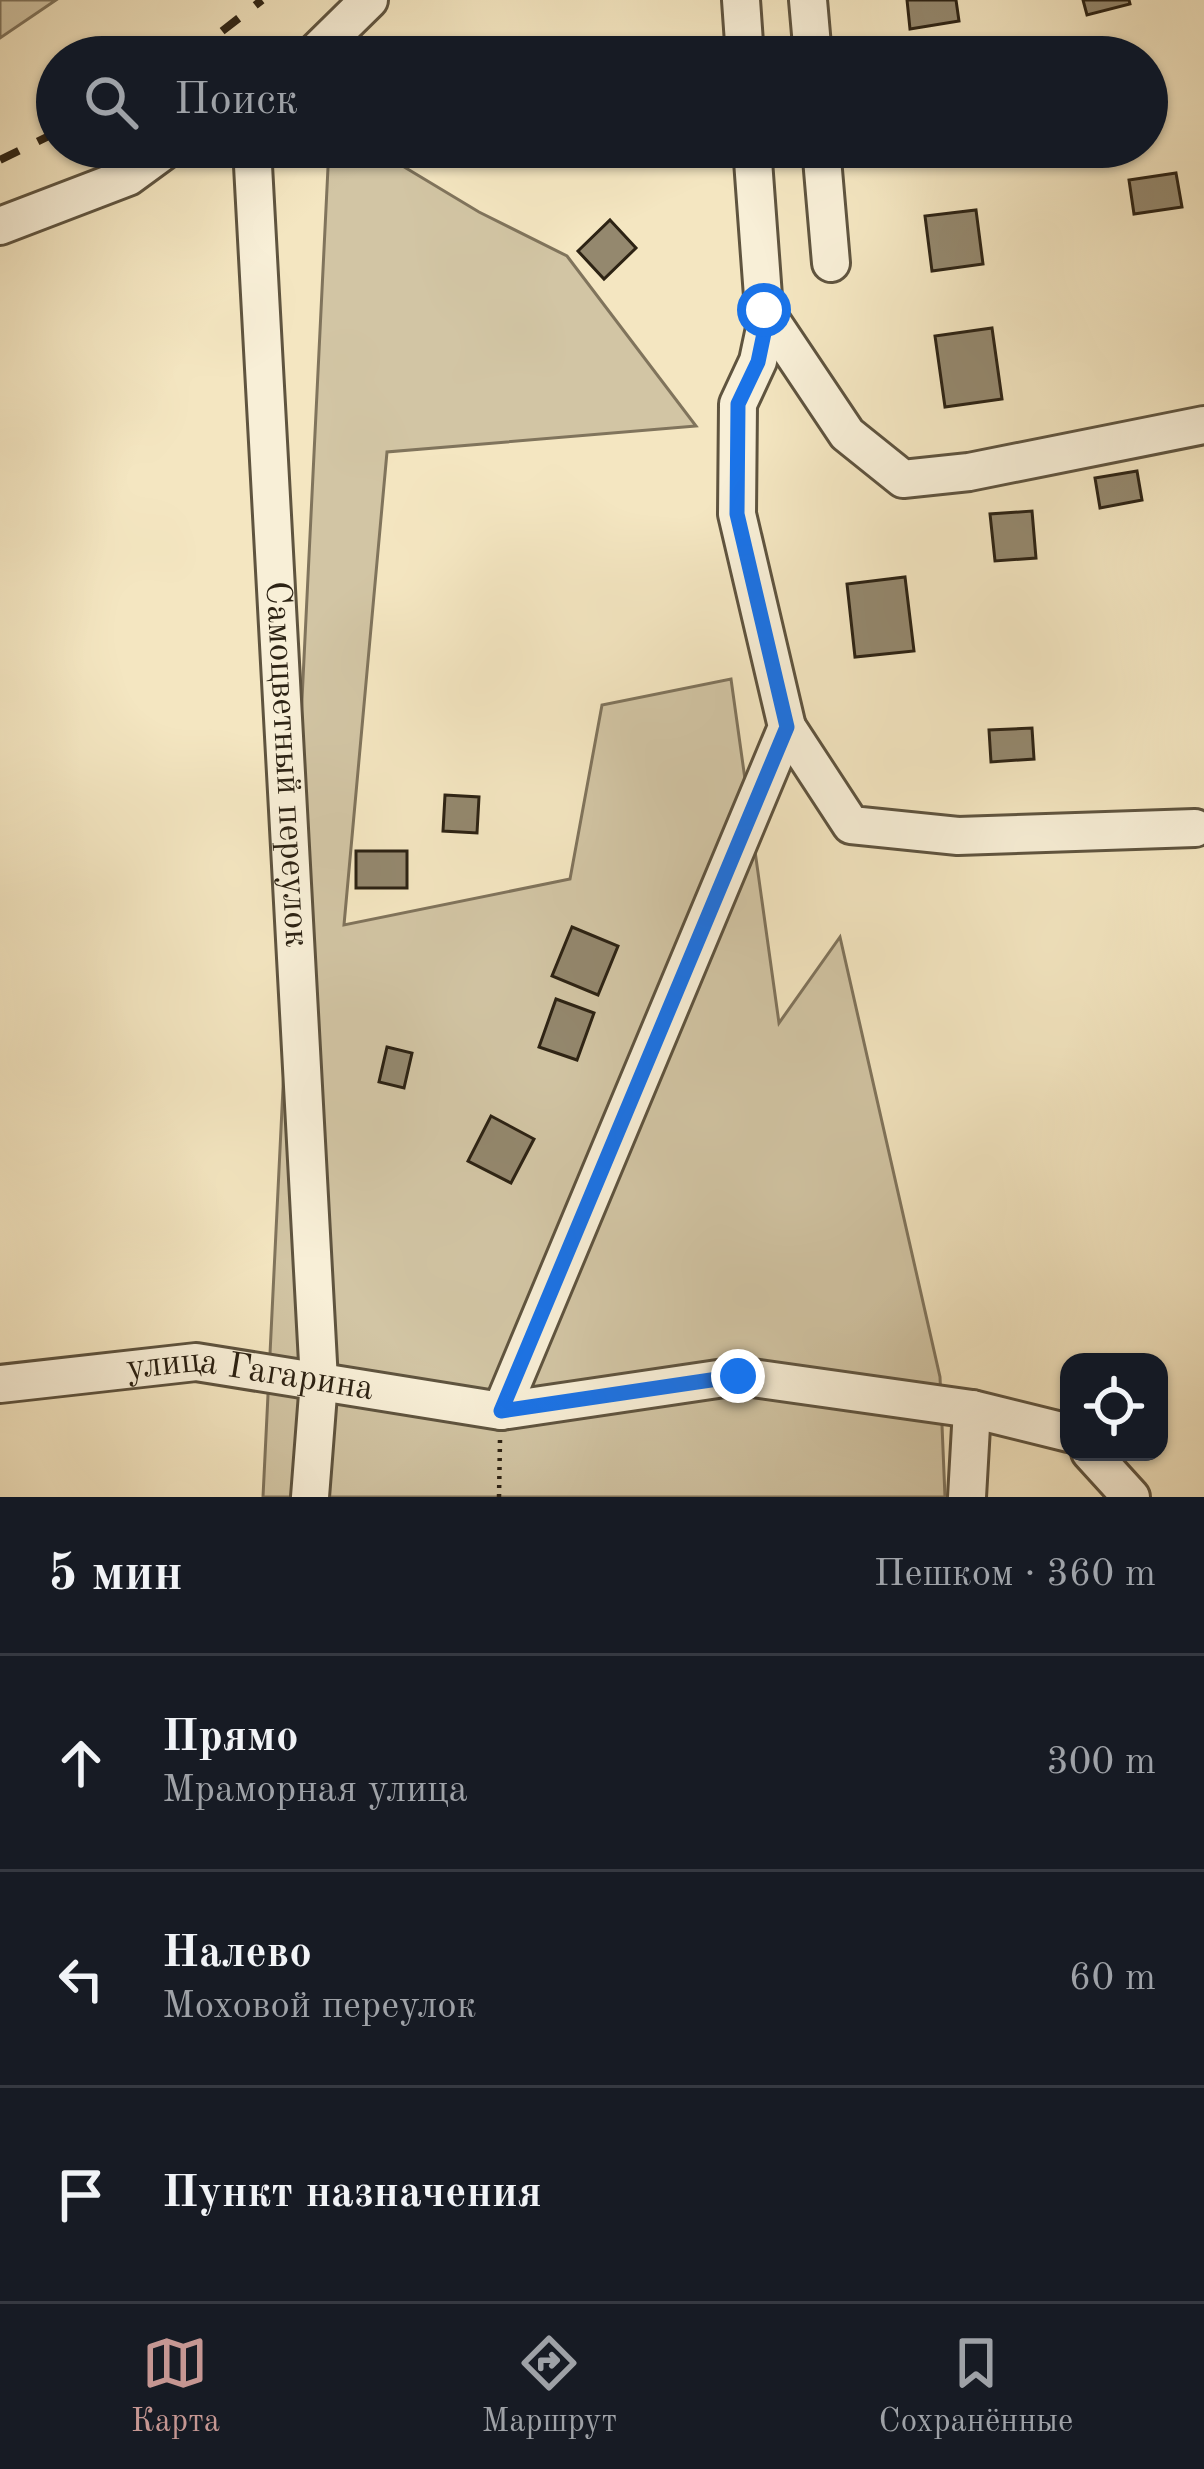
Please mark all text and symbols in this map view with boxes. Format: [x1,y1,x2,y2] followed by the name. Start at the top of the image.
[36,36,1168,168] search box
[78,69,144,135] icon: search
[174,79,298,124] text: Поиск
[737,283,791,337] route start
[258,580,313,948] street label: Самоцветный переулок
[125,1344,376,1408] street label: улица Гагарина
[711,1349,765,1403] route end
[1060,1353,1168,1461] map controls
[1060,1353,1168,1461] button: locate
[48,1550,183,1601] text: 5 мин
[874,1555,1156,1594] text: Пешком · 360 m
[162,1716,299,1761] text: Прямо
[48,1730,114,1796] icon: ahead
[1046,1743,1156,1782] text: 300 m
[162,1771,468,1810] text: Мраморная улица
[162,1932,312,1977] text: Налево
[48,1946,114,2012] icon: left
[1069,1959,1156,1998] text: 60 m
[162,1987,476,2026] text: Моховой переулок
[48,2162,114,2228] icon: arrive
[162,2172,542,2217] text: Пункт назначения
[131,2330,220,2443] tab: Карта
[482,2330,617,2443] tab: Маршрут
[879,2330,1073,2443] tab: Сохранённые

